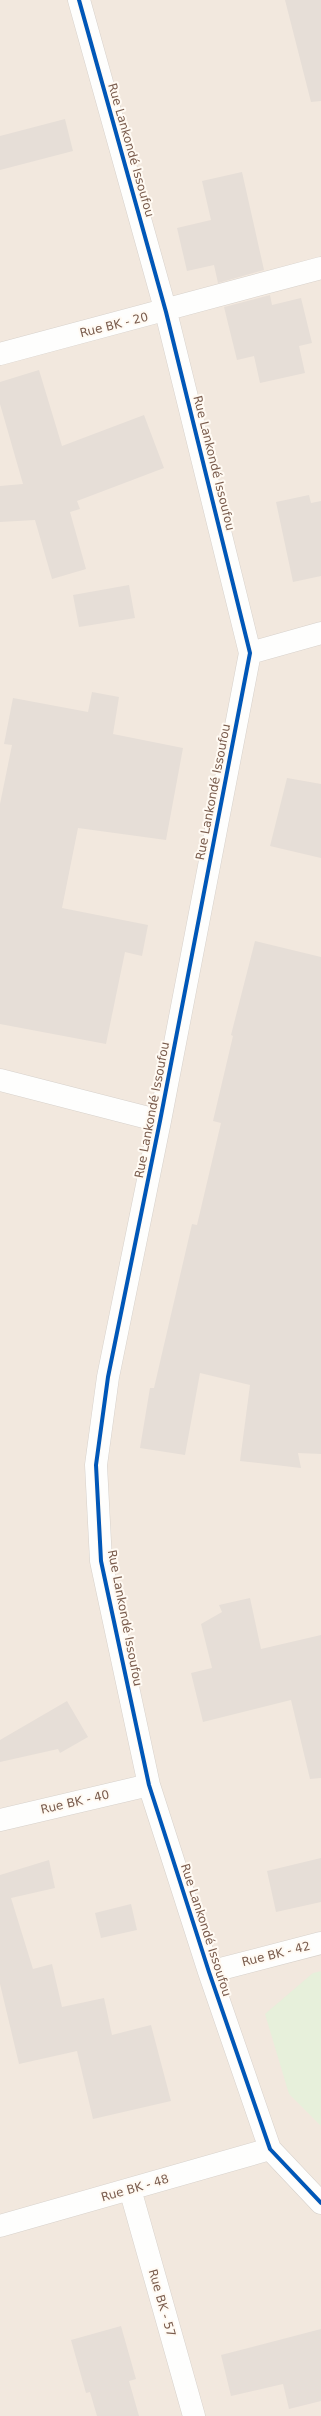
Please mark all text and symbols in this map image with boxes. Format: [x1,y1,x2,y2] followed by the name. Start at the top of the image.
[105,81,157,219] street label: Rue Lankondé Issoufou
[78,310,150,340] street label: Rue BK - 20
[190,394,238,532] street label: Rue Lankondé Issoufou
[193,723,233,861] street label: Rue Lankondé Issoufou
[132,1041,172,1179] street label: Rue Lankondé Issoufou
[105,1549,145,1687] street label: Rue Lankondé Issoufou
[39,1787,111,1817] street label: Rue BK - 40
[178,1862,234,1998] street label: Rue Lankondé Issoufou
[240,1939,312,1969] street label: Rue BK - 42
[99,2172,171,2204] street label: Rue BK - 48
[146,2267,178,2339] street label: Rue BK - 57

